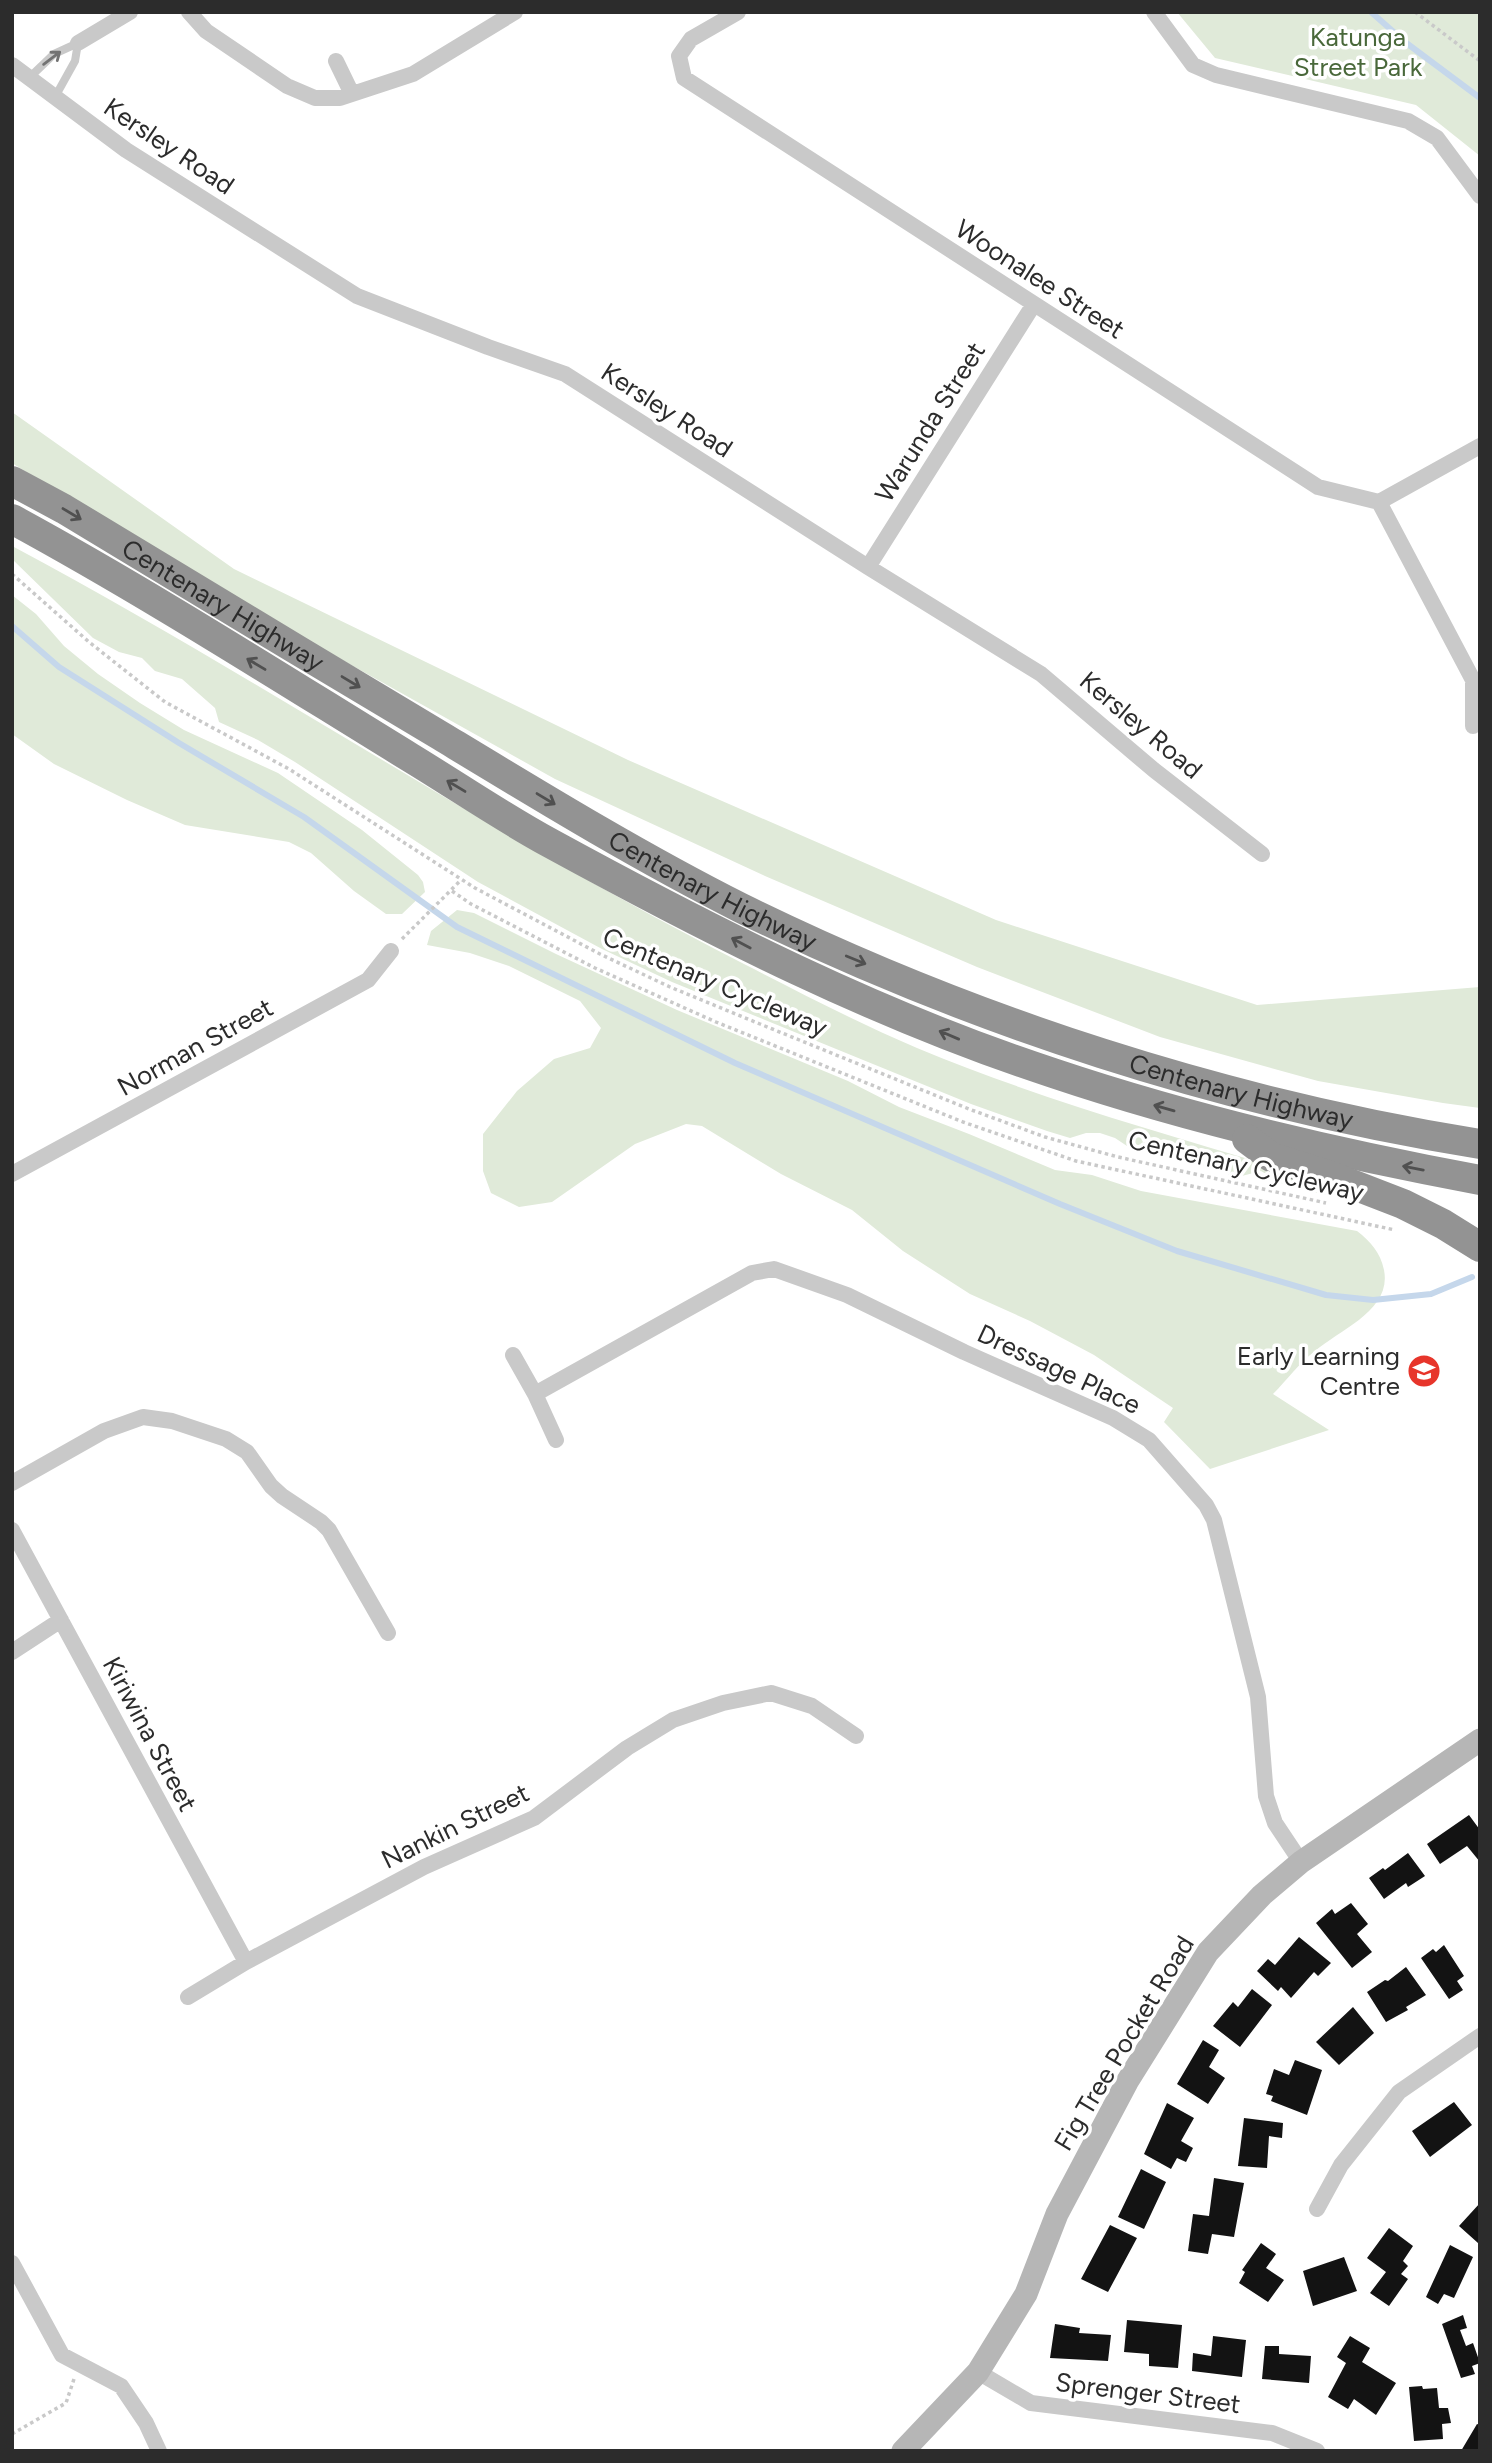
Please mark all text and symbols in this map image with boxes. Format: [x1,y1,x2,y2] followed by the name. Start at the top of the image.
[1294,21,1423,83] park label: Katunga Street Park
[42,50,60,65] one-way arrow
[98,91,240,201] street label: Kersley Road
[949,212,1131,346] street label: Woonalee Street
[868,336,992,508] street label: Warunda Street
[595,356,739,464] street label: Kersley Road
[61,508,81,522] one-way arrow
[116,532,330,679] street label: Centenary Highway
[247,656,267,670] one-way arrow
[1073,664,1209,786] street label: Kersley Road
[340,675,360,689] one-way arrow
[447,778,466,793] one-way arrow
[535,793,555,807] one-way arrow
[603,823,822,958] street label: Centenary Highway
[598,920,832,1044] street label: Centenary Cycleway
[731,935,752,949] one-way arrow
[845,954,866,967] one-way arrow
[112,991,279,1103] street label: Norman Street
[939,1027,960,1040] one-way arrow
[1125,1047,1356,1136] street label: Centenary Highway
[1154,1100,1176,1113] one-way arrow
[1125,1123,1367,1209] street label: Centenary Cycleway
[1402,1160,1425,1174] one-way arrow
[972,1317,1146,1421] street label: Dressage Place
[1237,1340,1400,1402] place label: Early Learning Centre
[1405,1352,1443,1390] school or university icon: Early Learning Centre
[96,1651,204,1817] street label: Kiriwina Street
[376,1776,534,1876] street label: Nankin Street
[1047,1930,1201,2156] street label: Fig Tree Pocket Road
[1054,2366,1243,2420] street label: Sprenger Street

